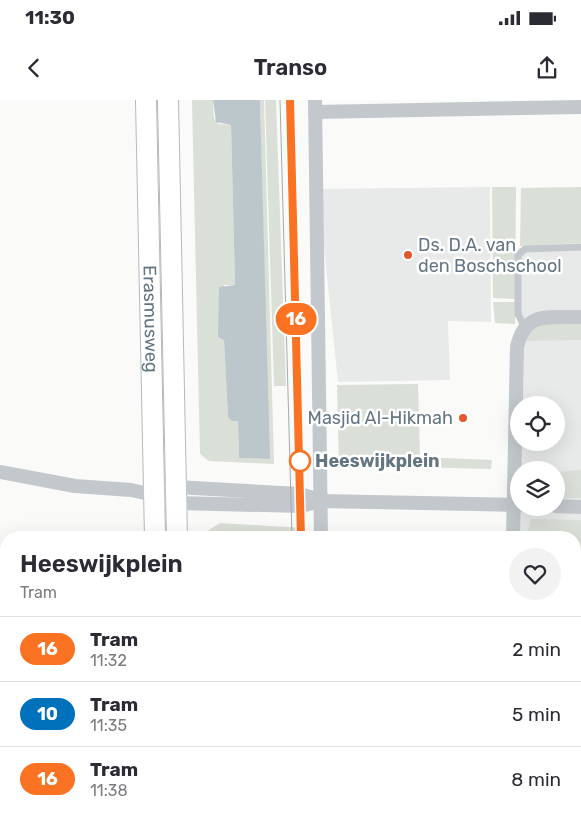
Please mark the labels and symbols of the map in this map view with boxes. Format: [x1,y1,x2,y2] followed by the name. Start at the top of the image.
[418,234,562,277] place label: Ds. D.A. van den Boschschool
[402,249,414,261] marker: Ds. D.A. van den Boschschool
[138,265,163,373] street label: Erasmusweg
[274,303,318,335] line badge: 16
[308,407,453,429] place label: Masjid Al-Hikmah
[457,412,469,424] marker: Masjid Al-Hikmah
[289,450,311,472] marker: Heeswijkplein
[315,450,440,472] place label: Heeswijkplein

